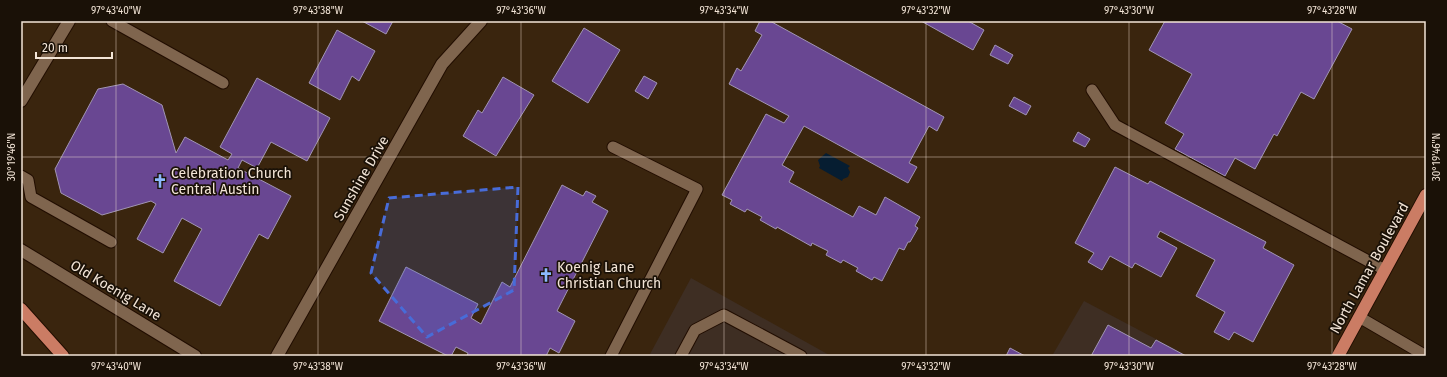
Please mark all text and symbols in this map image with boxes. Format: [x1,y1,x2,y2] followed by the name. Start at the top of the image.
[91,5,142,17] text: 97°43'40"W
[293,5,344,17] text: 97°43'38"W
[496,5,547,17] text: 97°43'36"W
[699,5,749,17] text: 97°43'34"W
[901,5,951,17] text: 97°43'32"W
[1104,5,1155,17] text: 97°43'30"W
[1307,5,1358,17] text: 97°43'28"W
[36,34,112,60] scale bar
[42,41,68,55] text: 20 m
[6,133,18,181] text: 30°19'46"N
[330,133,393,224] street label: Sunshine Drive
[1431,133,1443,181] text: 30°19'46"N
[171,165,292,198] place label: Celebration Church Central Austin
[152,173,168,189] church icon: Celebration Church Central Austin
[1326,200,1413,337] street label: North Lamar Boulevard
[67,257,164,324] street label: Old Koenig Lane
[557,259,661,292] place label: Koenig Lane Christian Church
[538,267,554,283] church icon: Koenig Lane Christian Church
[91,361,142,373] text: 97°43'40"W
[293,361,344,373] text: 97°43'38"W
[496,361,547,373] text: 97°43'36"W
[699,361,749,373] text: 97°43'34"W
[901,361,951,373] text: 97°43'32"W
[1104,361,1155,373] text: 97°43'30"W
[1307,361,1358,373] text: 97°43'28"W

